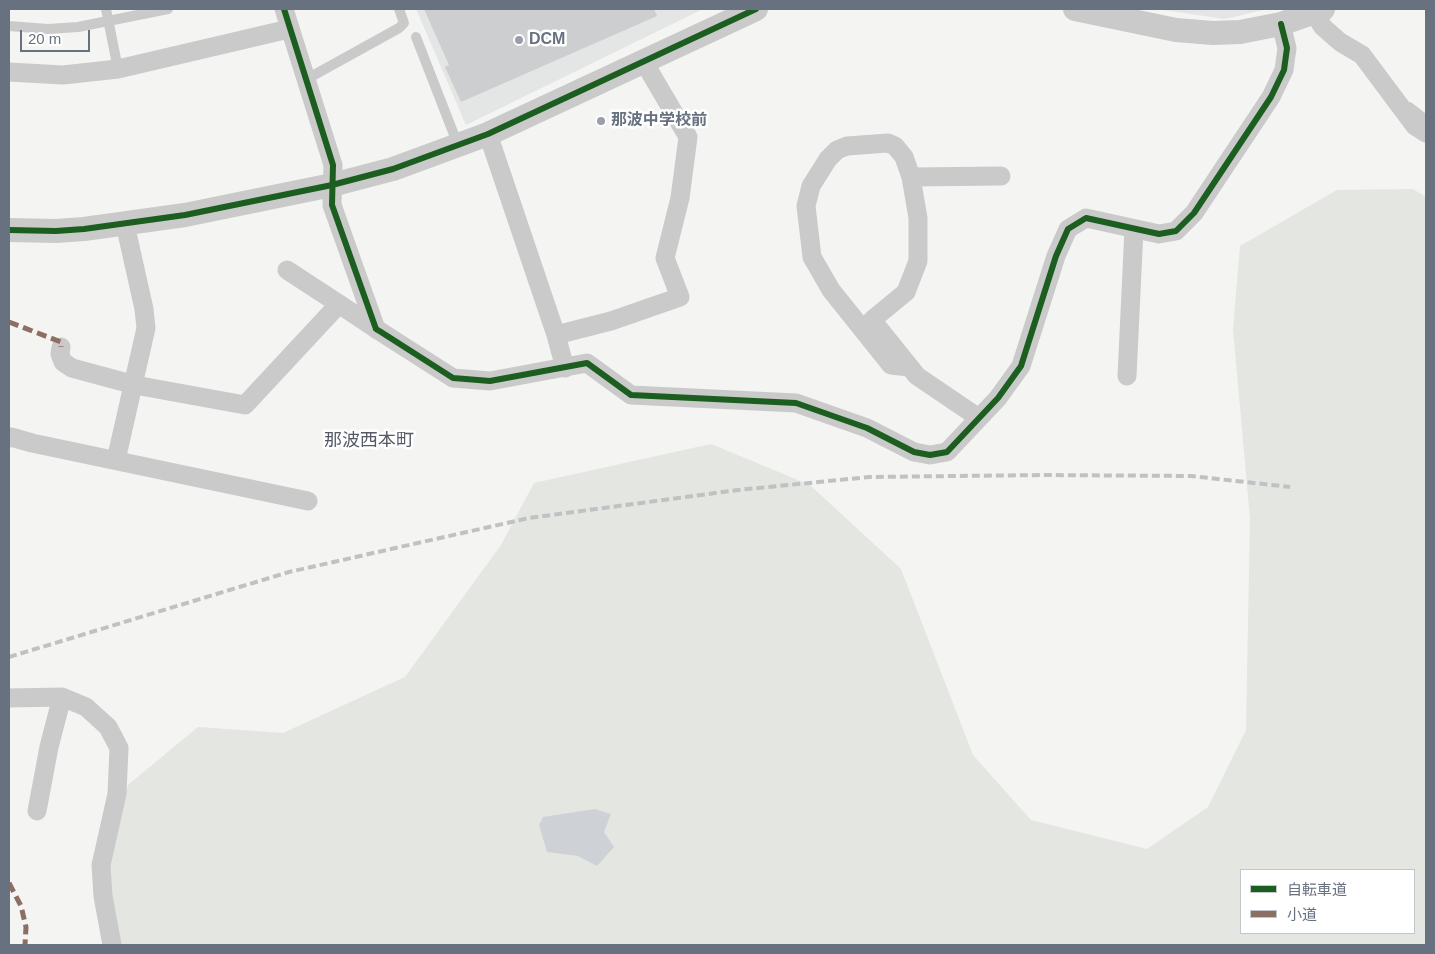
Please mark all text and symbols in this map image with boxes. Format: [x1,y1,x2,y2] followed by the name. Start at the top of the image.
[22,20,92,52] scale bar
[28,30,61,47] text: 20 m
[529,30,565,50] place label: DCM
[513,34,525,46] marker: DCM
[611,111,707,131] place label: 那波中学校前
[595,115,607,127] marker: 那波中学校前
[324,430,414,452] district label: 那波西本町
[1240,869,1415,934] legend
[1287,881,1347,898] text: 自転車道
[1287,906,1317,923] text: 小道

